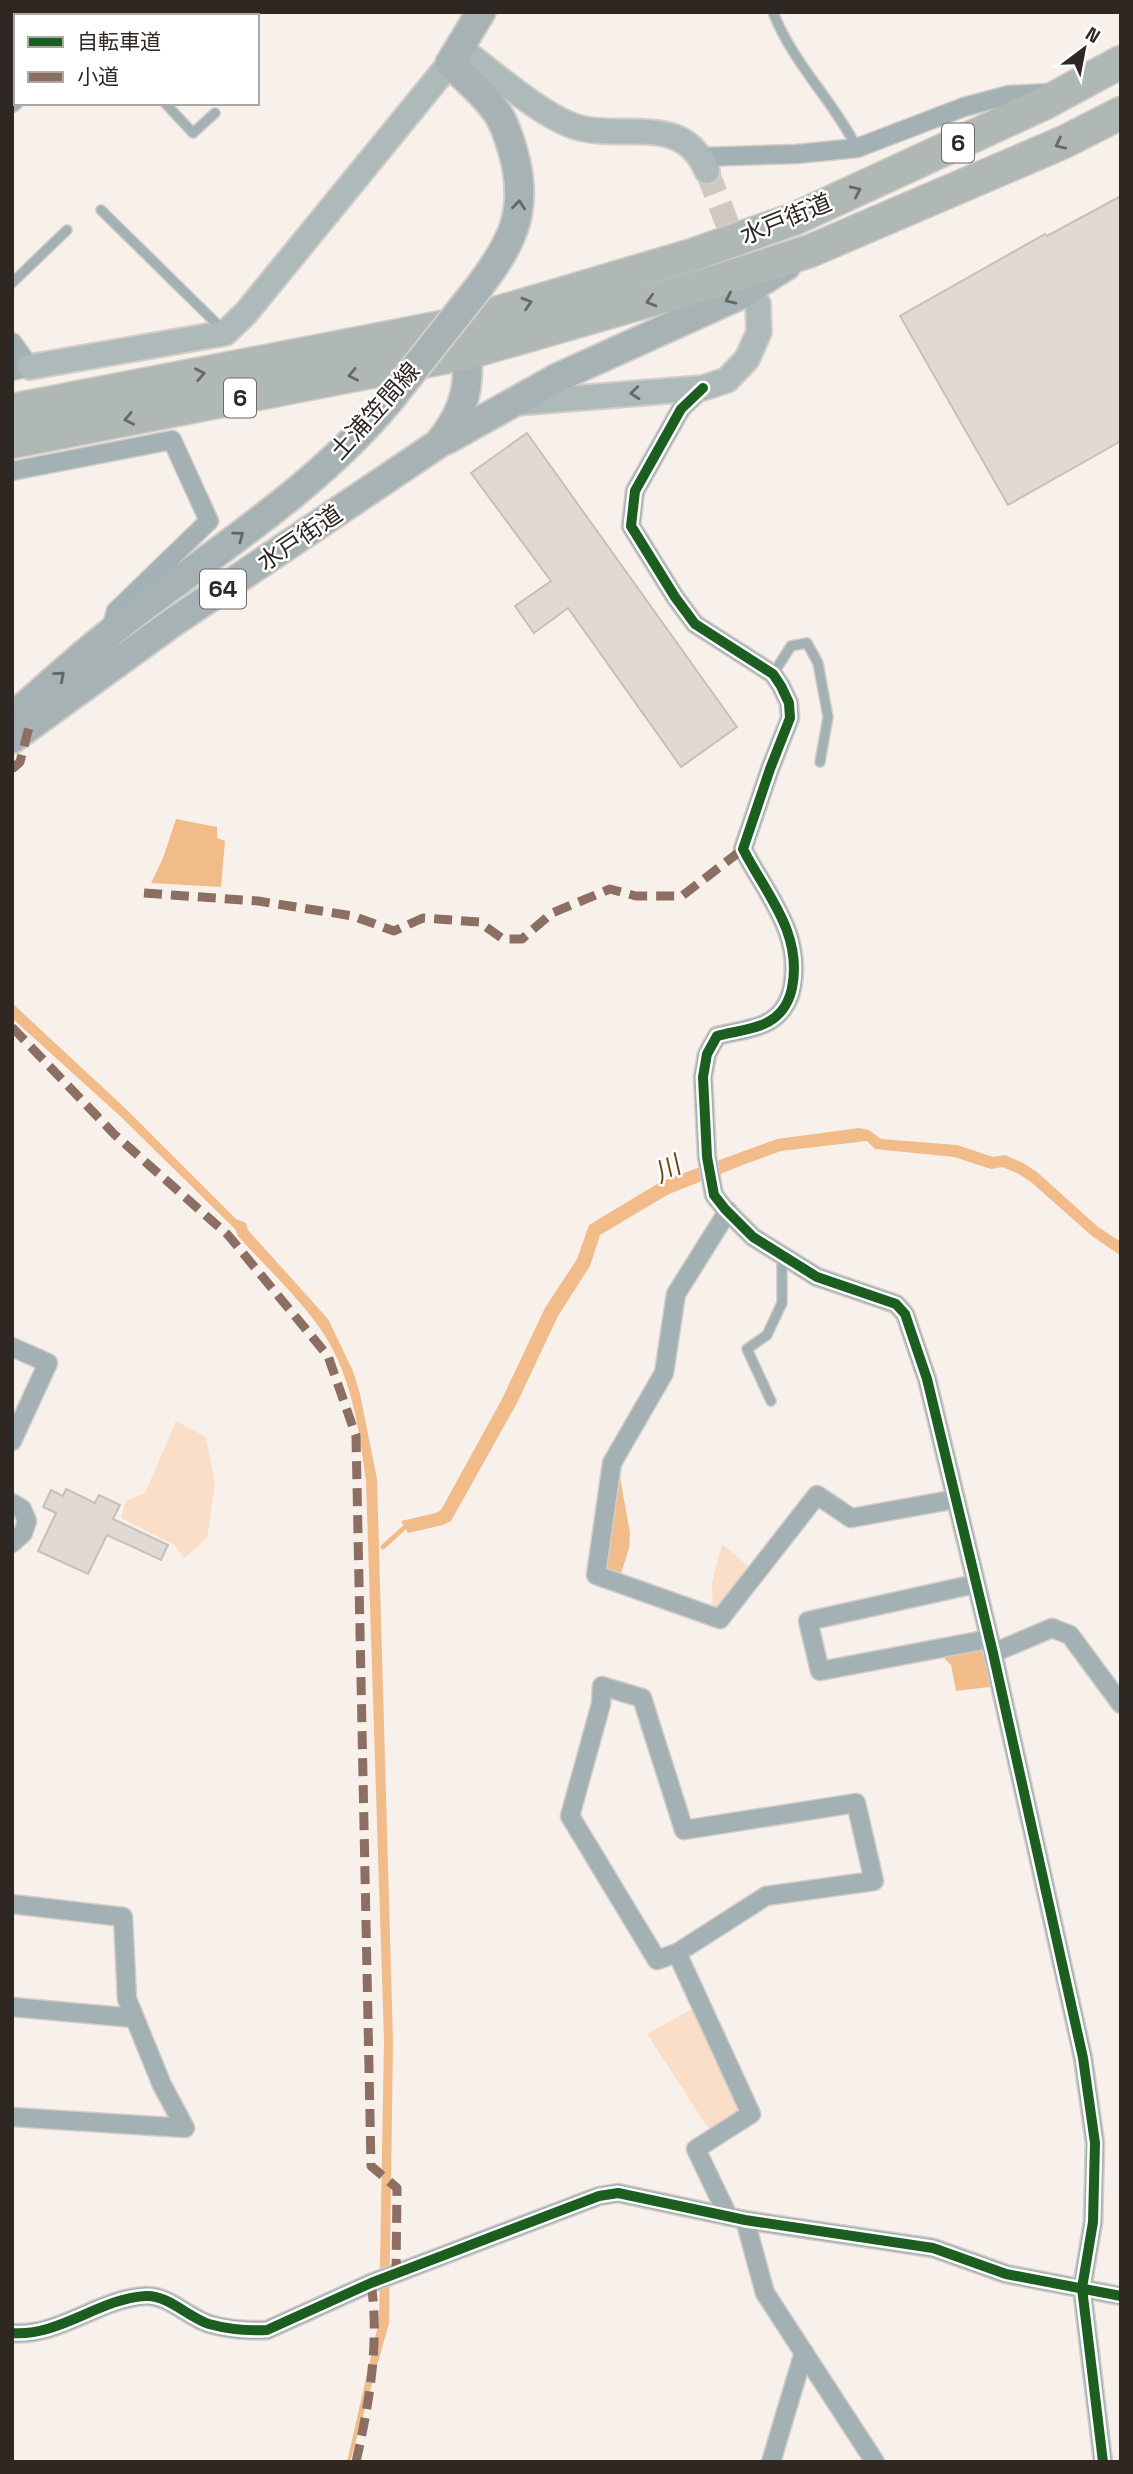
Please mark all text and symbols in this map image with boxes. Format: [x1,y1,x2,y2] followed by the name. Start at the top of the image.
[14,14,259,105] legend
[1049,14,1119,84] north arrow
[1081,21,1105,49] text: N
[77,28,161,55] text: 自転車道
[77,63,119,90] text: 小道
[942,124,974,162] road number: 6
[1055,136,1067,150] one-way arrow
[848,185,861,199] one-way arrow
[736,186,836,251] street label: 水戸街道
[511,199,526,211] one-way arrow
[725,291,737,305] one-way arrow
[645,293,657,307] one-way arrow
[521,297,533,312] one-way arrow
[323,356,426,466] street label: 土浦笠間線
[194,367,206,382] one-way arrow
[347,367,359,382] one-way arrow
[224,378,256,418] road number: 6
[629,385,640,400] one-way arrow
[123,411,135,426] one-way arrow
[251,498,348,577] street label: 水戸街道
[232,532,244,544] one-way arrow
[200,569,246,608] road number: 64
[52,672,65,684] one-way arrow
[648,1147,689,1190] water label: 川

